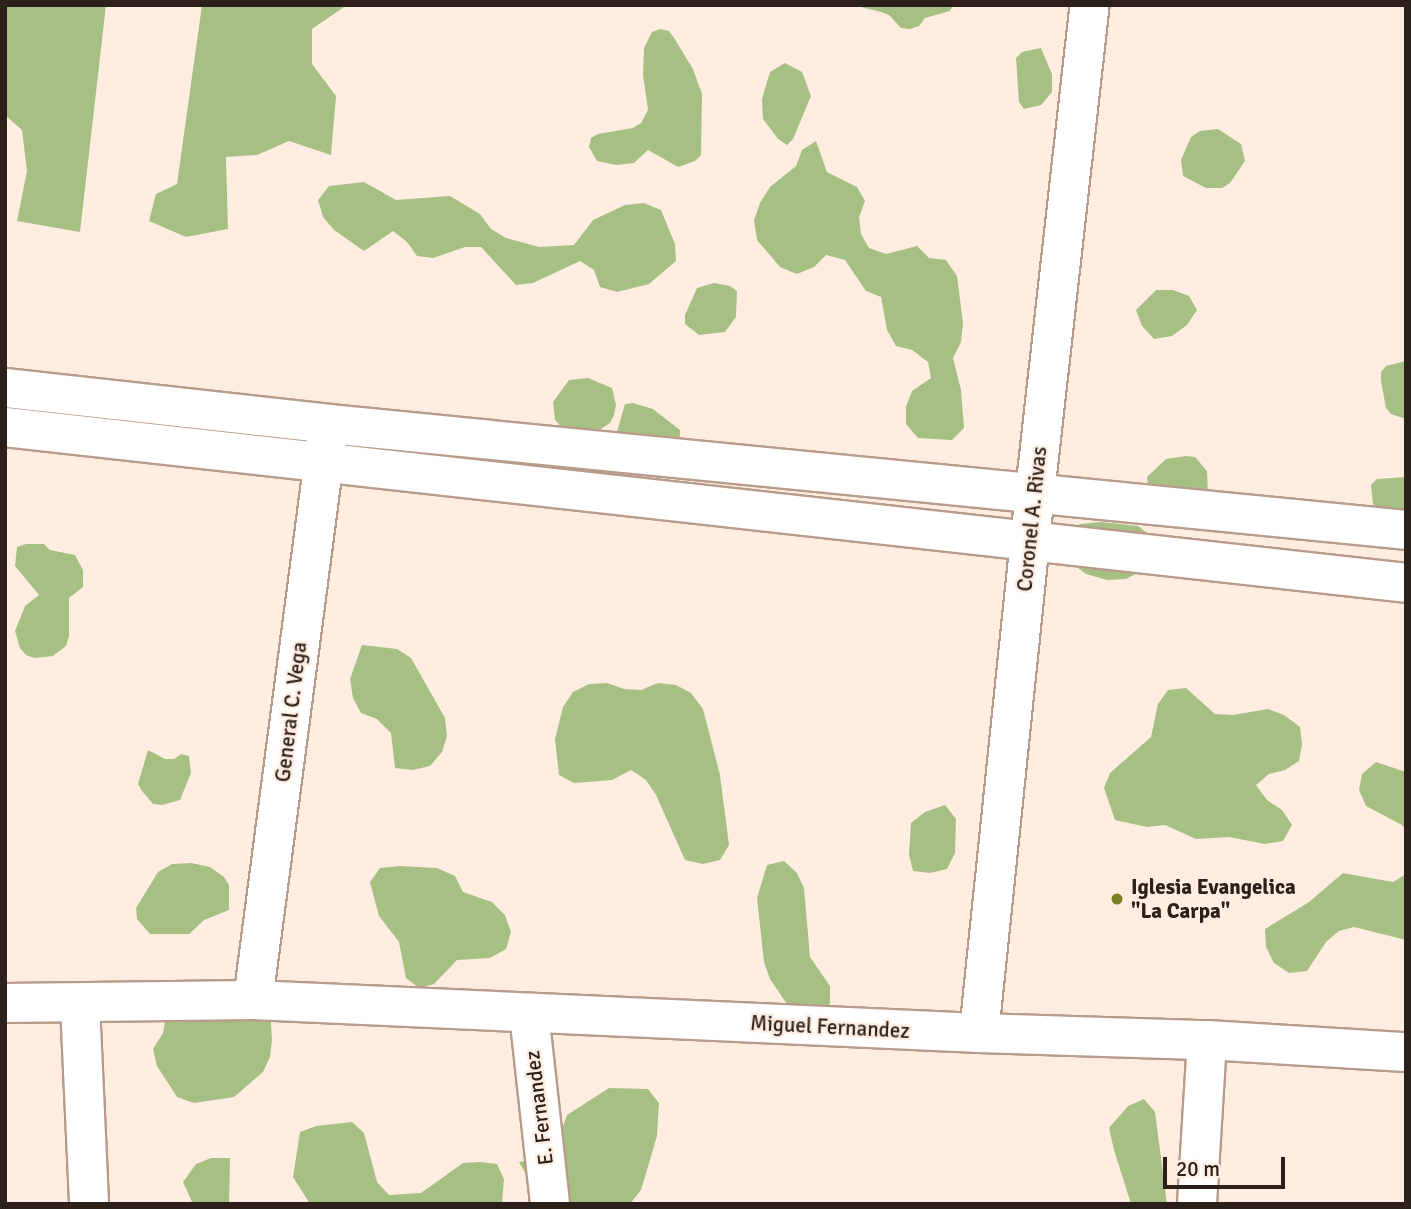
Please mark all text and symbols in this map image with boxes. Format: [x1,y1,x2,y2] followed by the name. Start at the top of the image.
[1012,445,1052,593] street label: Coronel A. Rivas
[270,640,312,784] street label: General C. Vega
[1131,874,1296,924] place label: Iglesia Evangelica "La Carpa"
[1109,891,1125,907] marker: Iglesia Evangelica "La Carpa"
[750,1010,910,1044] street label: Miguel Fernandez
[519,1049,559,1167] street label: E. Fernandez
[1166,1142,1288,1186] scale bar
[1176,1156,1220,1182] text: 20 m

